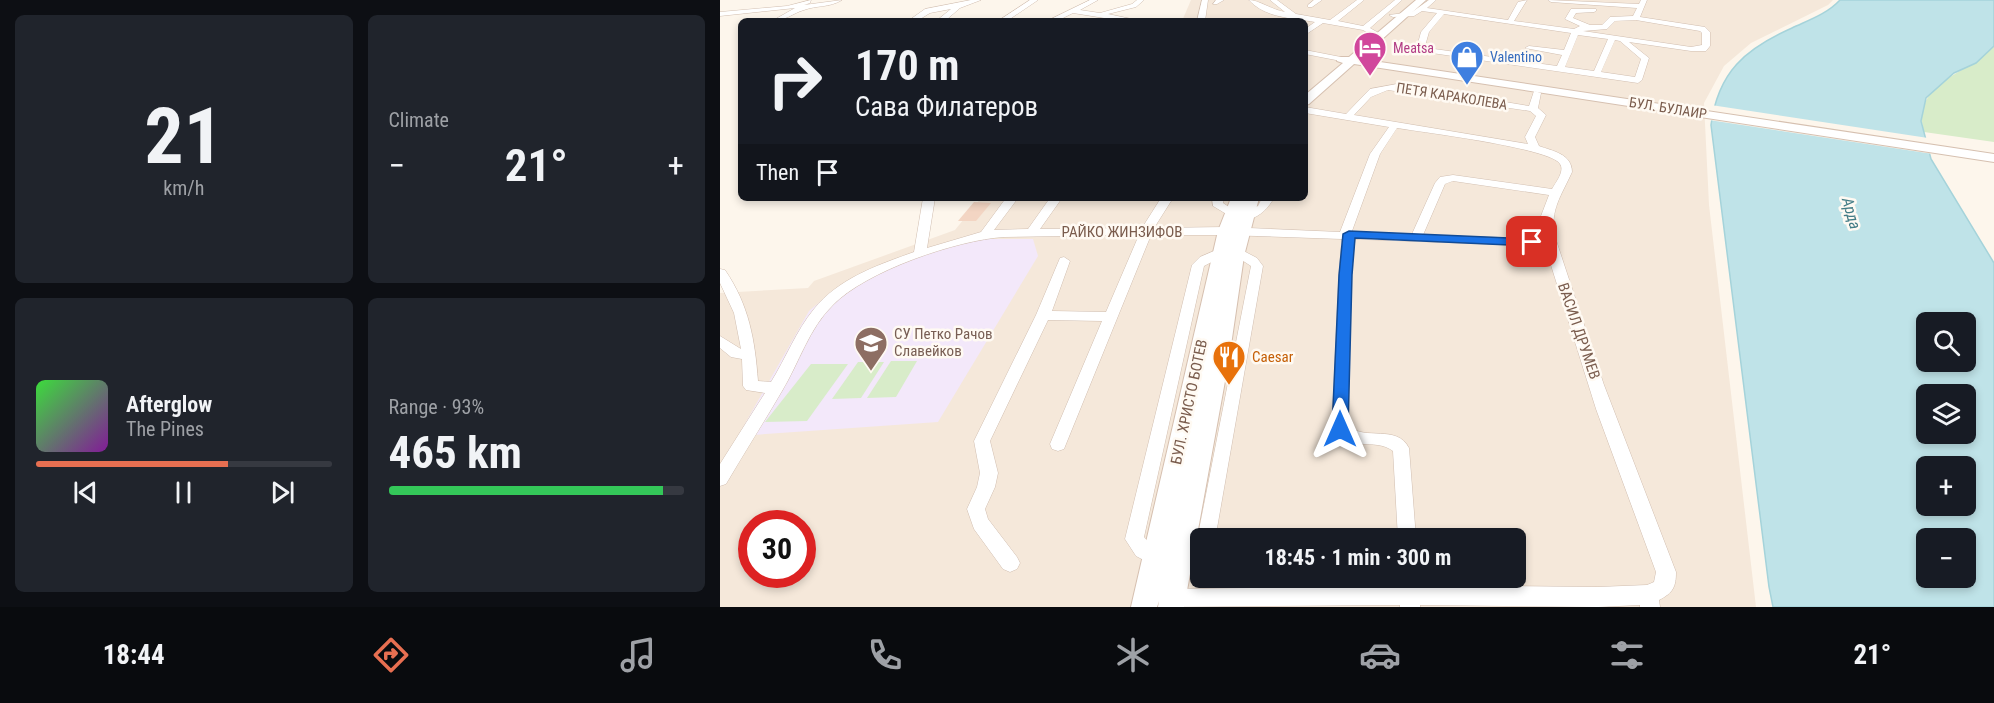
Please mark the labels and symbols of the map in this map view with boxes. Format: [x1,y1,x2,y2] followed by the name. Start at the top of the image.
[1352,30,1388,77] hotel icon: Meatsa
[1449,39,1485,86] shop icon: Valentino
[1393,40,1434,56] place label: Meatsa
[1490,49,1542,65] place label: Valentino
[1395,79,1509,113] street label: ПЕТЯ КАРАКОЛЕВА
[1628,94,1708,122] street label: БУЛ. БУЛАИР
[1838,194,1865,231] water label: Арда
[1506,216,1557,267] pin
[1062,223,1182,241] street label: РАЙКО ЖИНЗИФОВ
[1554,280,1604,382] street label: ВАСИЛ ДРУМЕВ
[853,325,889,372] school or university icon: СУ Петко Рачов Славейков
[894,325,993,360] place label: СУ Петко Рачов Славейков
[1167,338,1211,466] street label: БУЛ. ХРИСТО БОТЕВ
[1211,339,1247,386] restaurant icon: Caesar
[1252,348,1294,366] place label: Caesar
[1308,397,1372,461] position arrow
[738,510,816,588] speed limit sign: 30

